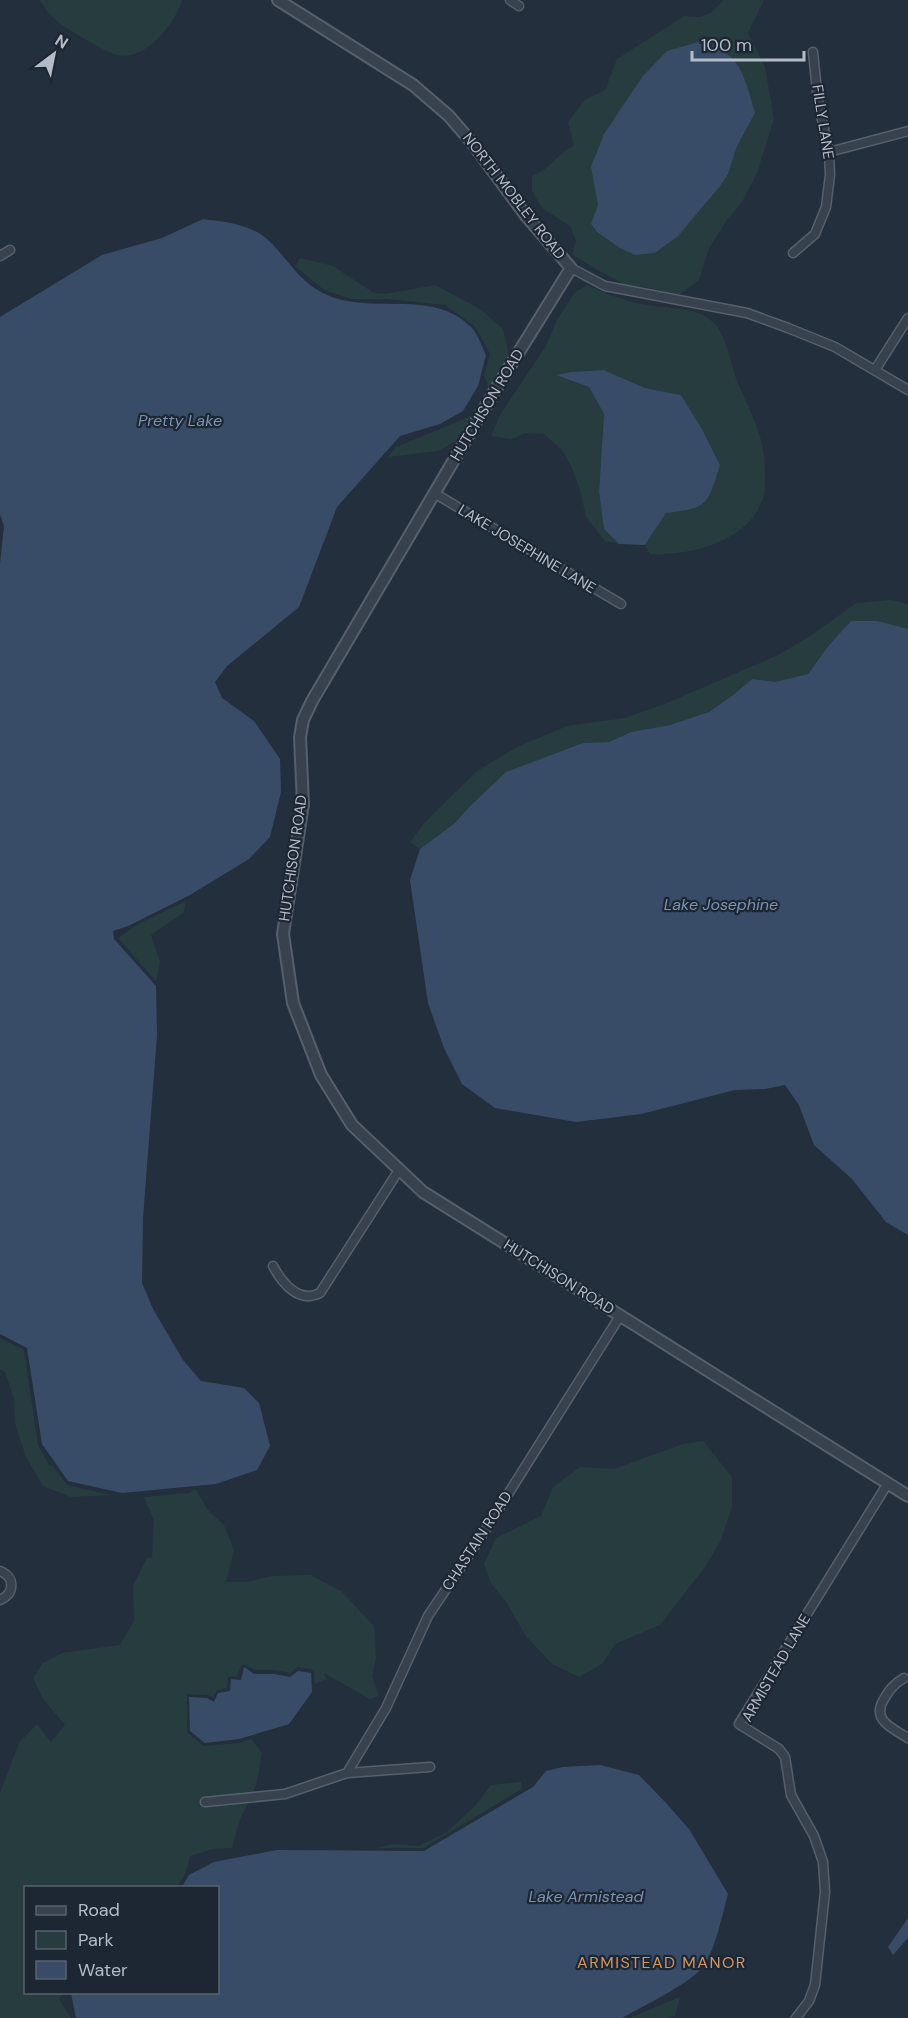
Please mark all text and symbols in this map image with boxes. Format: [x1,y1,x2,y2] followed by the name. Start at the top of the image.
[24,24,84,84] north arrow
[692,24,804,62] scale bar
[51,30,72,54] text: N
[701,33,752,57] text: 100 m
[807,83,839,161] street label: FILLY LANE
[458,128,570,264] street label: NORTH MOBLEY ROAD
[446,345,528,465] street label: HUTCHISON ROAD
[138,410,222,431] water label: Pretty Lake
[454,500,600,598] street label: LAKE JOSEPHINE LANE
[274,794,312,922] street label: HUTCHISON ROAD
[664,894,778,915] water label: Lake Josephine
[500,1235,618,1319] street label: HUTCHISON ROAD
[437,1488,517,1594] street label: CHASTAIN ROAD
[737,1610,815,1726] street label: ARMISTEAD LANE
[24,1886,219,1994] legend
[529,1886,645,1907] water label: Lake Armistead
[78,1898,120,1922] text: Road
[78,1928,114,1952] text: Park
[577,1952,747,1973] district label: ARMISTEAD MANOR
[78,1958,128,1982] text: Water

